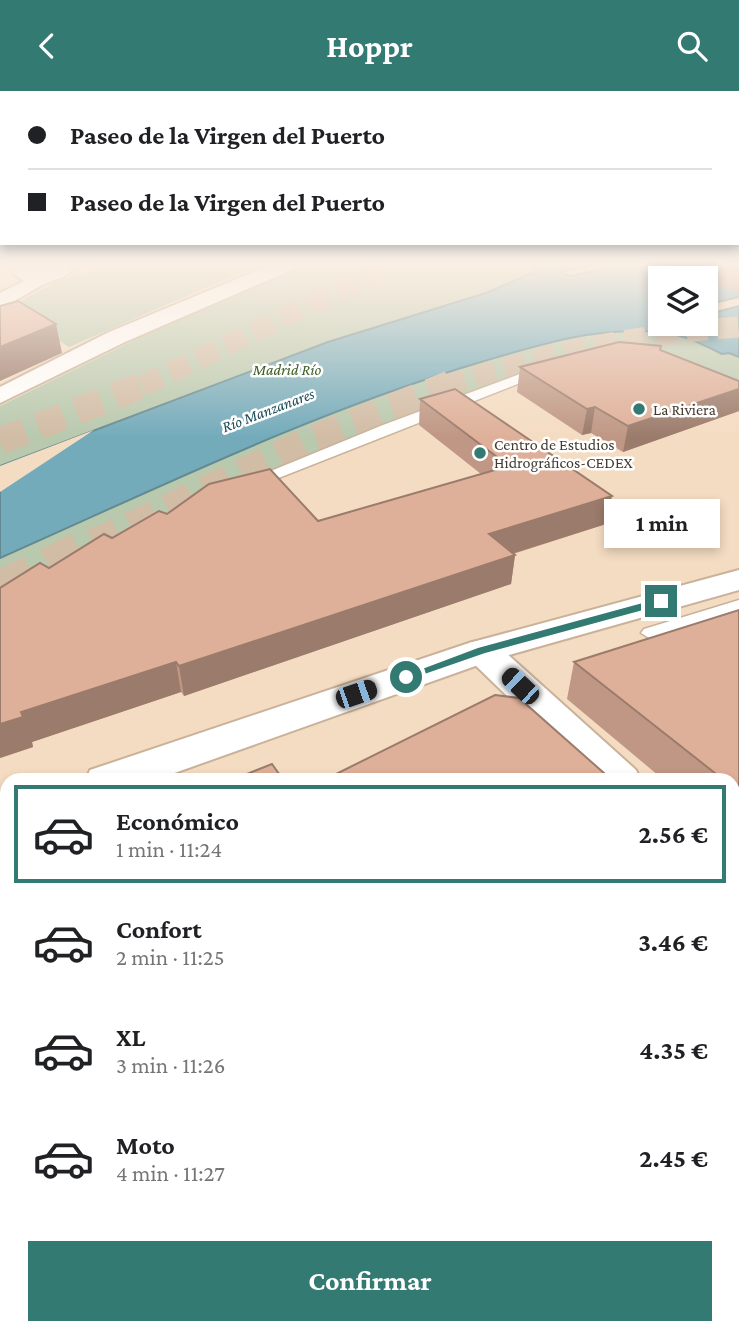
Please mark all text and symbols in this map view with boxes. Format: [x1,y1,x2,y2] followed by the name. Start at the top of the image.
[28,27,66,65] icon: back
[673,27,711,65] icon: search
[326,28,413,64] text: Hoppr
[70,121,385,150] text: Paseo de la Virgen del Puerto
[70,188,385,217] text: Paseo de la Virgen del Puerto
[648,266,718,336] map controls
[648,266,718,336] button: layers
[252,361,322,378] park label: Madrid Río
[220,385,317,435] water label: Río Manzanares
[631,401,647,417] marker: La Riviera
[653,401,716,418] place label: La Riviera
[494,436,633,472] place label: Centro de Estudios Hidrográficos-CEDEX
[472,445,488,461] marker: Centro de Estudios Hidrográficos-CEDEX
[603,499,719,549] callout: 1 min
[636,510,688,536] text: 1 min
[645,585,677,617] route end
[390,661,422,693] route start
[498,664,543,708] car
[333,677,380,711] car
[32,803,95,866] icon: car
[116,807,239,836] text: Económico
[639,820,708,849] text: 2.56 €
[116,836,222,862] text: 1 min · 11:24
[32,911,95,974] icon: car
[116,915,202,944] text: Confort
[638,928,708,957] text: 3.46 €
[116,944,225,970] text: 2 min · 11:25
[32,1019,95,1082] icon: car
[116,1023,145,1052] text: XL
[639,1036,708,1065] text: 4.35 €
[116,1052,225,1078] text: 3 min · 11:26
[32,1127,95,1190] icon: car
[116,1131,175,1160] text: Moto
[639,1144,708,1173] text: 2.45 €
[116,1160,225,1186] text: 4 min · 11:27
[28,1241,712,1321] button: Confirmar

